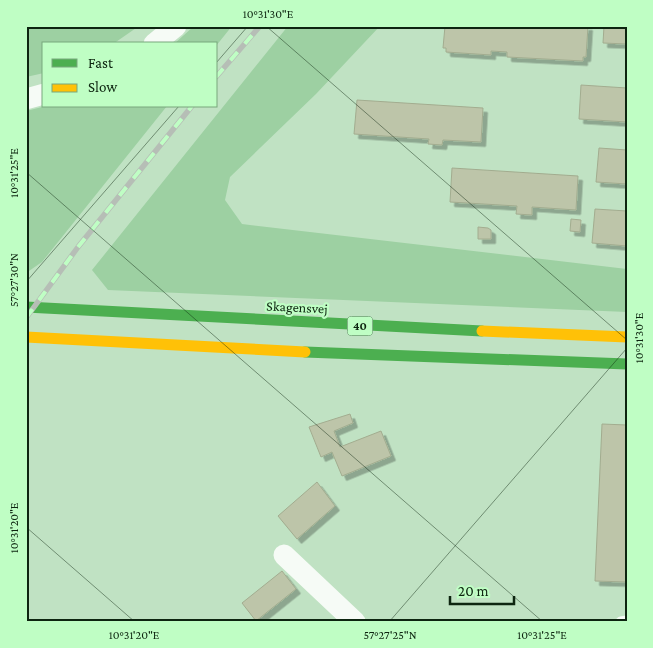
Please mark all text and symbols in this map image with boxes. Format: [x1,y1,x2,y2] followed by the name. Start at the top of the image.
[243,7,294,21] text: 10°31'30"E
[42,42,218,108] legend
[88,55,114,71] text: Fast
[88,79,118,95] text: Slow
[7,148,21,198] text: 10°31'25"E
[7,253,21,307] text: 57°27'30"N
[266,297,328,318] street label: Skagensvej
[632,312,646,363] text: 10°31'30"E
[348,316,372,336] road number: 40
[7,502,21,553] text: 10°31'20"E
[450,573,514,605] scale bar
[458,583,489,599] text: 20 m
[109,628,160,642] text: 10°31'20"E
[363,628,417,642] text: 57°27'25"N
[517,628,567,642] text: 10°31'25"E

